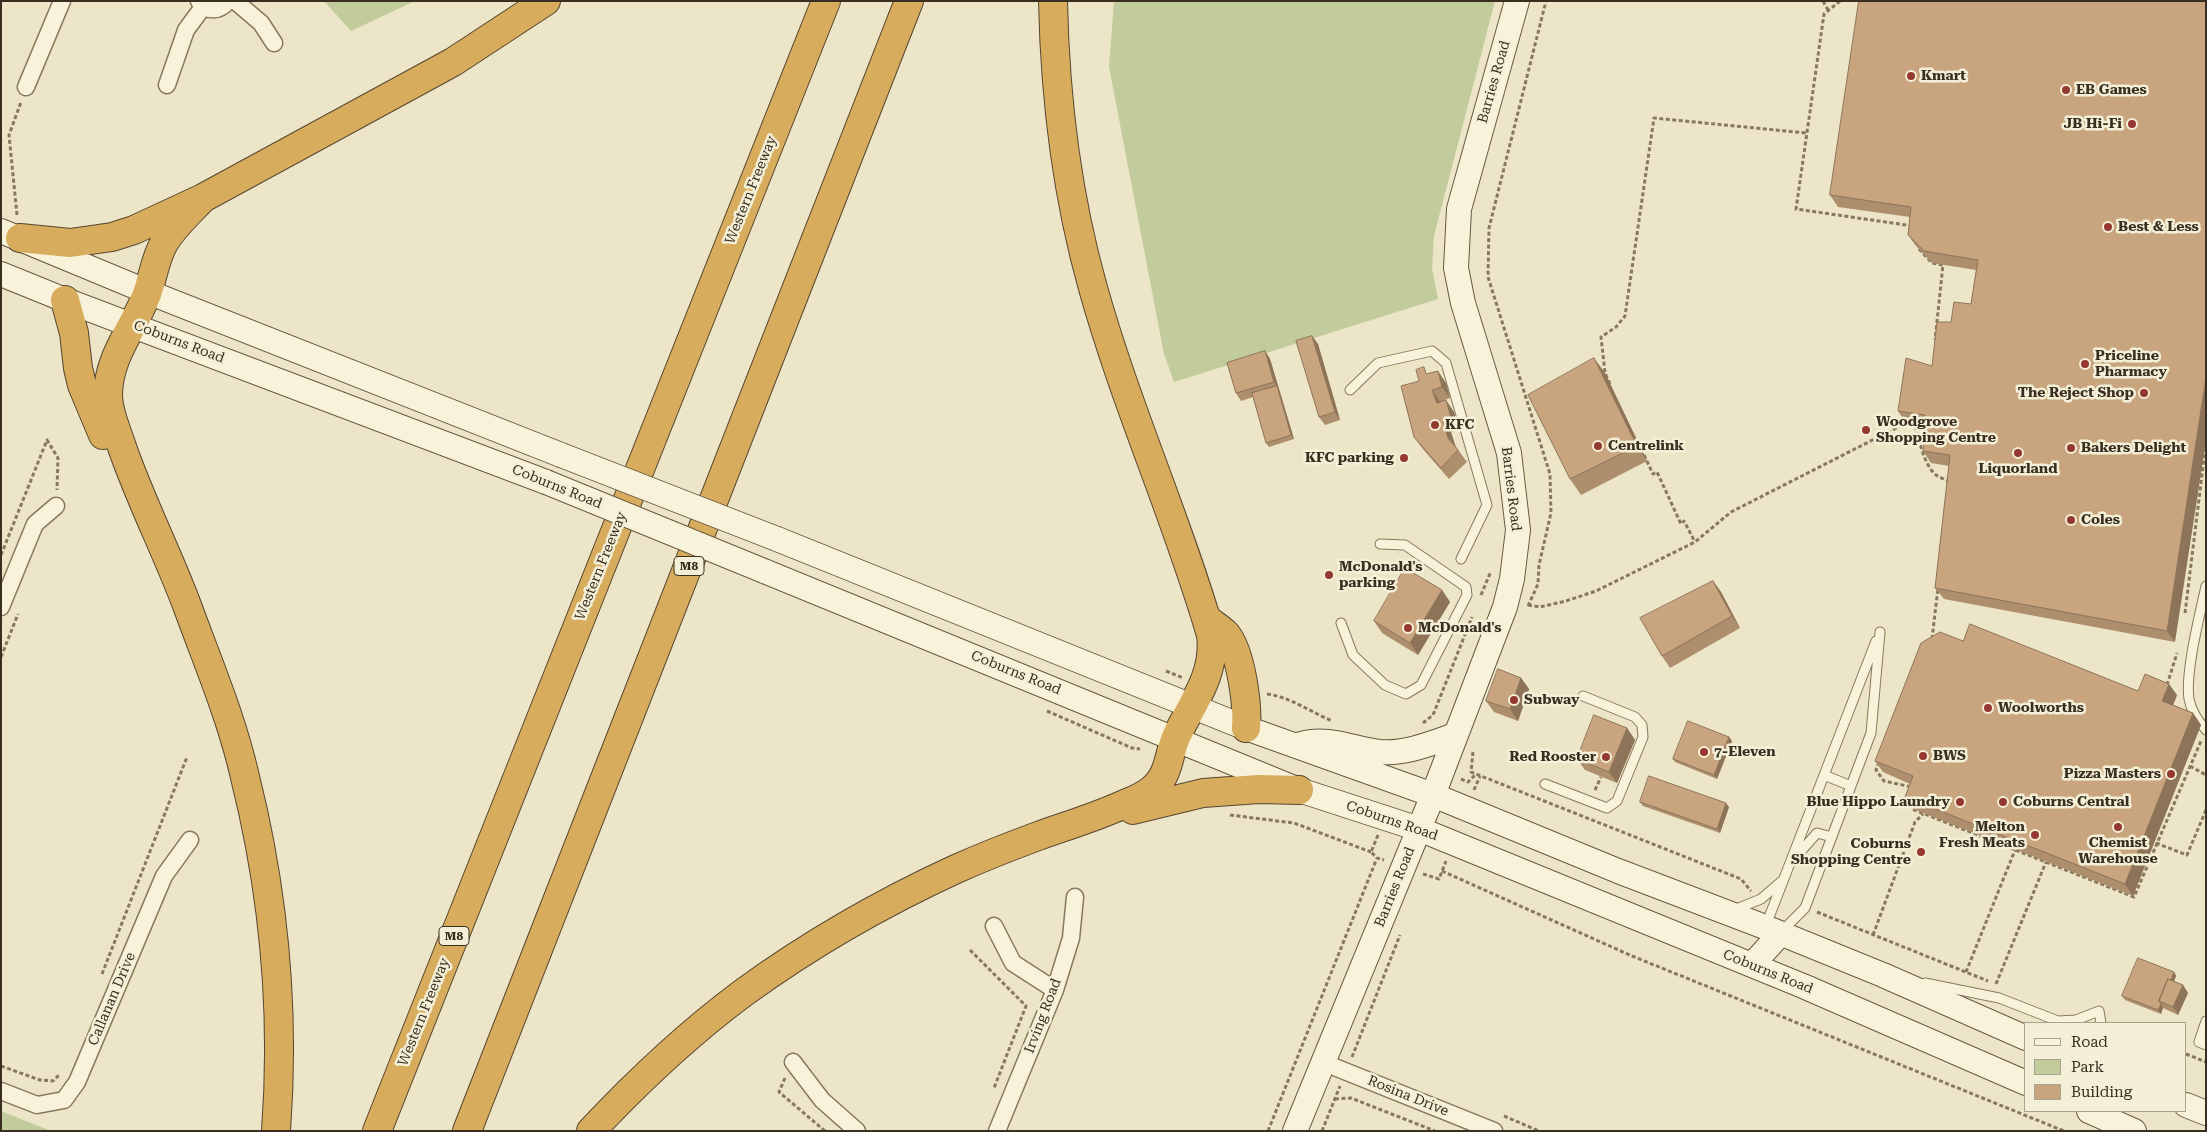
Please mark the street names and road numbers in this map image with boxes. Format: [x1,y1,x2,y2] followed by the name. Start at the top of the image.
[1474,39,1514,125] street label: Barries Road
[722,133,780,247] street label: Western Freeway
[131,317,227,367] street label: Coburns Road
[1497,446,1525,532] street label: Barries Road
[509,461,605,513] street label: Coburns Road
[572,509,630,623] street label: Western Freeway
[674,556,704,576] road number: M8
[968,647,1064,699] street label: Coburns Road
[1344,797,1440,845] street label: Coburns Road
[1371,844,1419,930] street label: Barries Road
[439,926,469,946] road number: M8
[1720,946,1816,998] street label: Coburns Road
[85,950,139,1048] street label: Callanan Drive
[395,955,453,1069] street label: Western Freeway
[1021,976,1065,1056] street label: Irving Road
[1365,1072,1451,1120] street label: Rosina Drive

